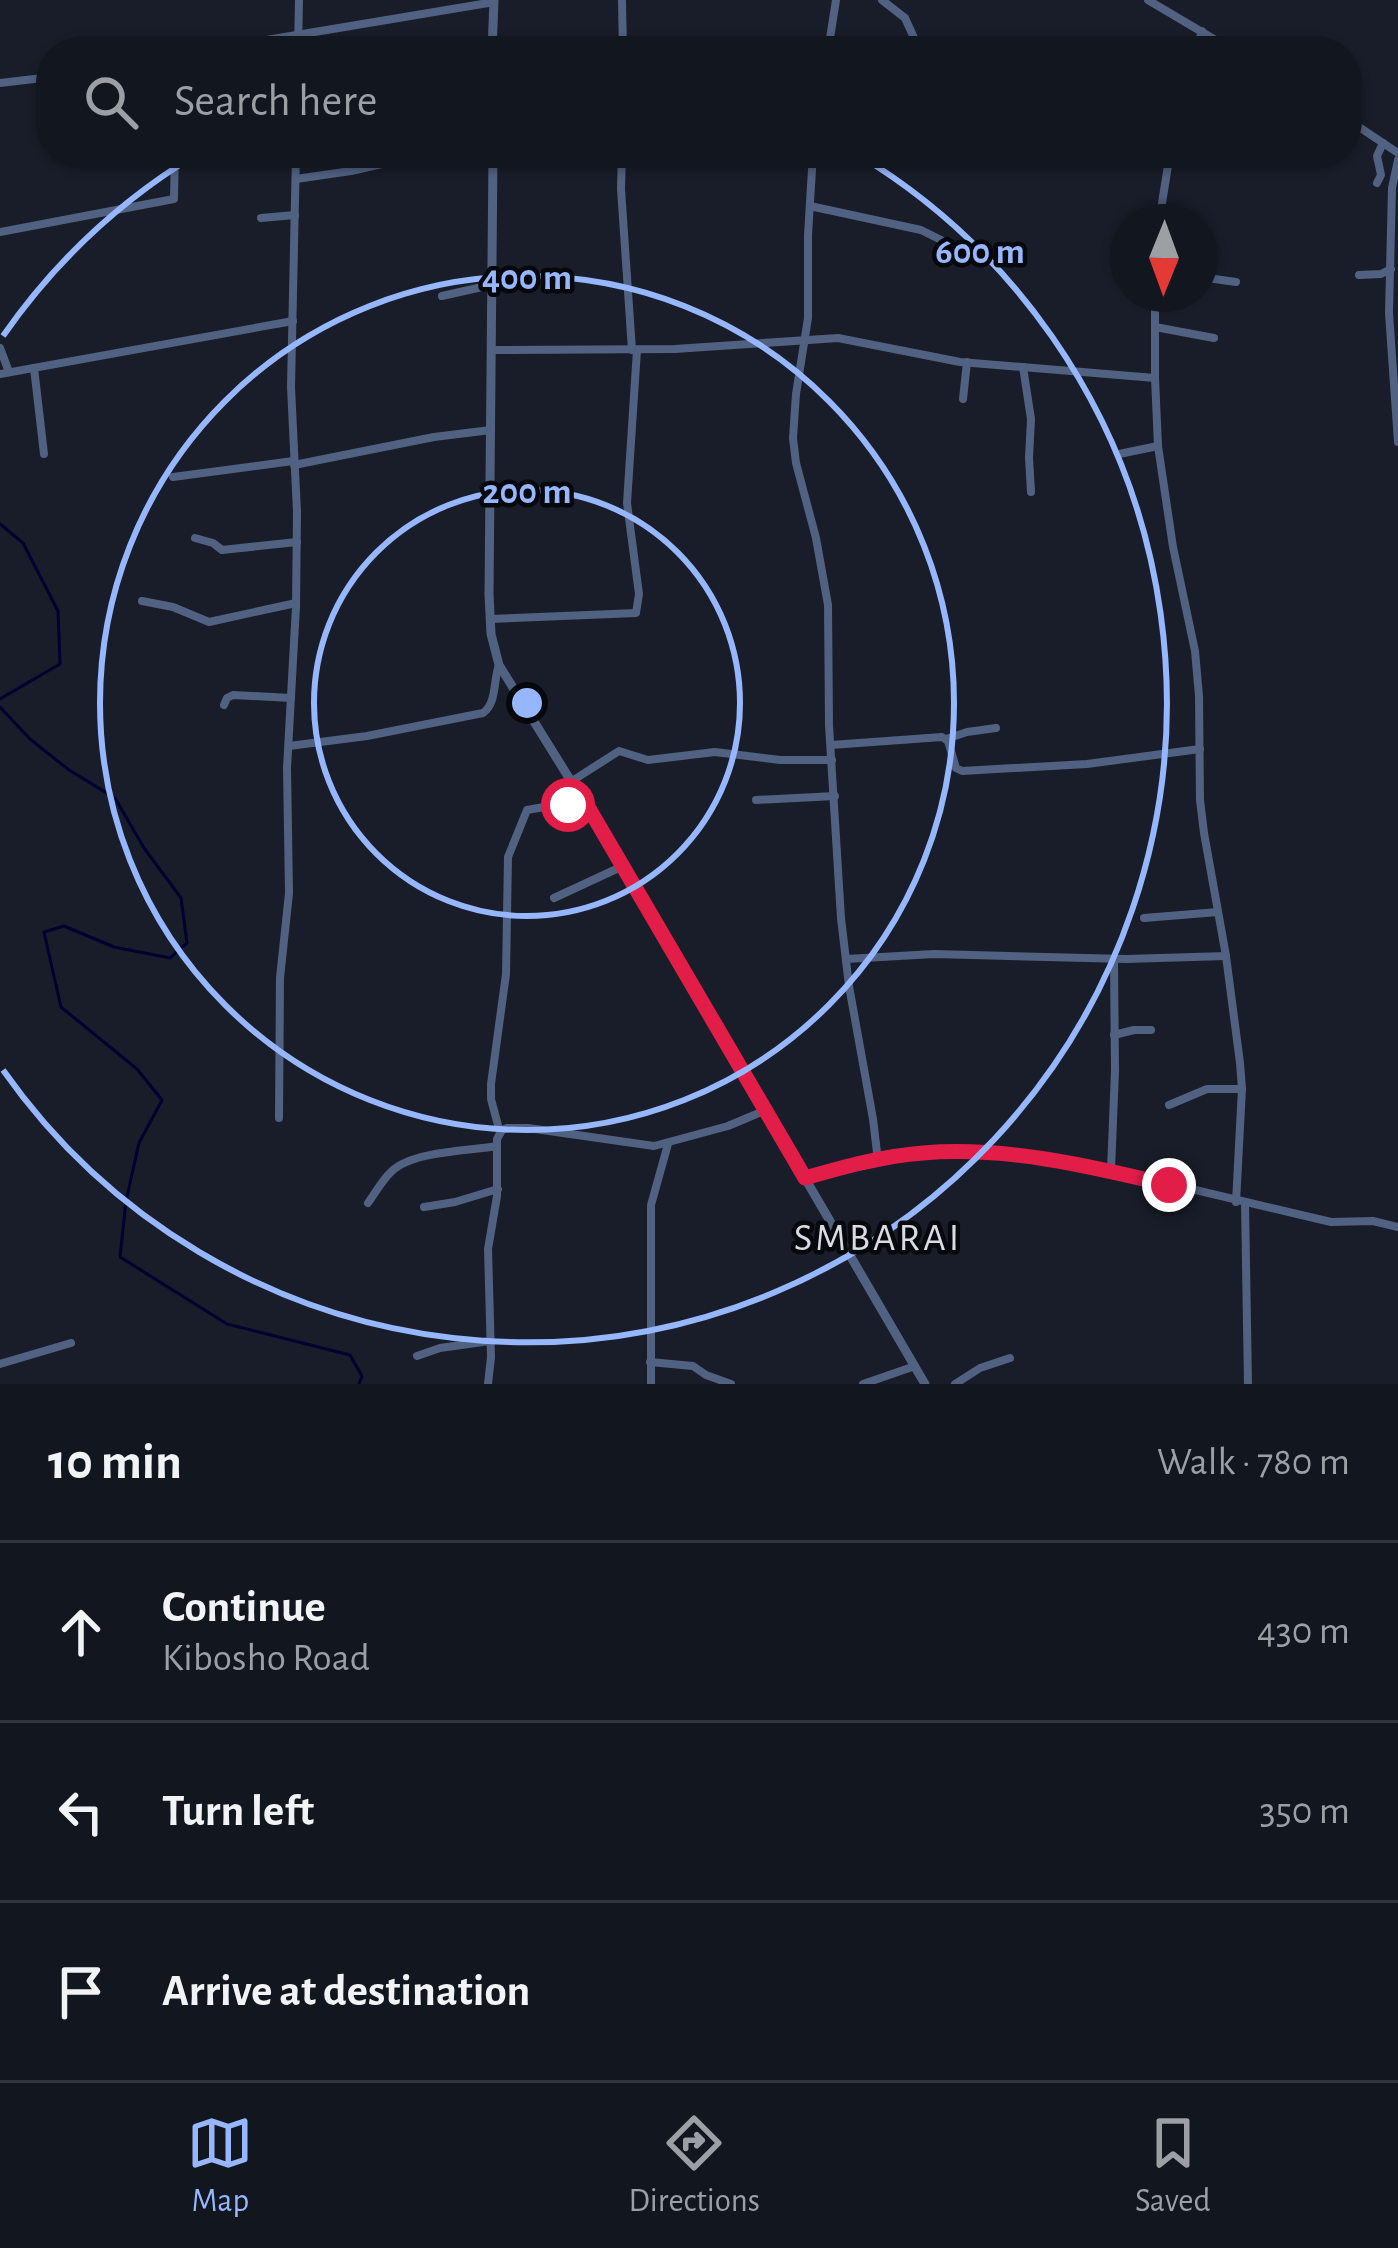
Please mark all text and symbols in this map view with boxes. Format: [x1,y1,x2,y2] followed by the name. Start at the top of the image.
[36,36,1362,168] search box
[78,69,144,135] icon: search
[174,79,377,124] text: Search here
[1110,204,1218,312] north arrow
[935,234,1025,270] text: 600 m
[482,260,572,296] text: 400 m
[483,474,571,510] text: 200 m
[506,682,548,724] centre of rings
[541,778,595,832] route start
[1142,1158,1196,1212] route end
[794,1219,962,1258] district label: SMBARAI
[48,1437,182,1488] text: 10 min
[1157,1443,1350,1482] text: Walk · 780 m
[162,1585,326,1630] text: Continue
[48,1599,114,1665] icon: ahead
[1257,1612,1350,1651] text: 430 m
[162,1639,370,1678] text: Kibosho Road
[48,1779,114,1845] icon: left
[162,1789,314,1834] text: Turn left
[1259,1792,1350,1831] text: 350 m
[48,1959,114,2025] icon: arrive
[162,1969,530,2014] text: Arrive at destination
[187,2110,253,2222] tab: Map
[628,2110,760,2222] tab: Directions
[1135,2110,1210,2222] tab: Saved

